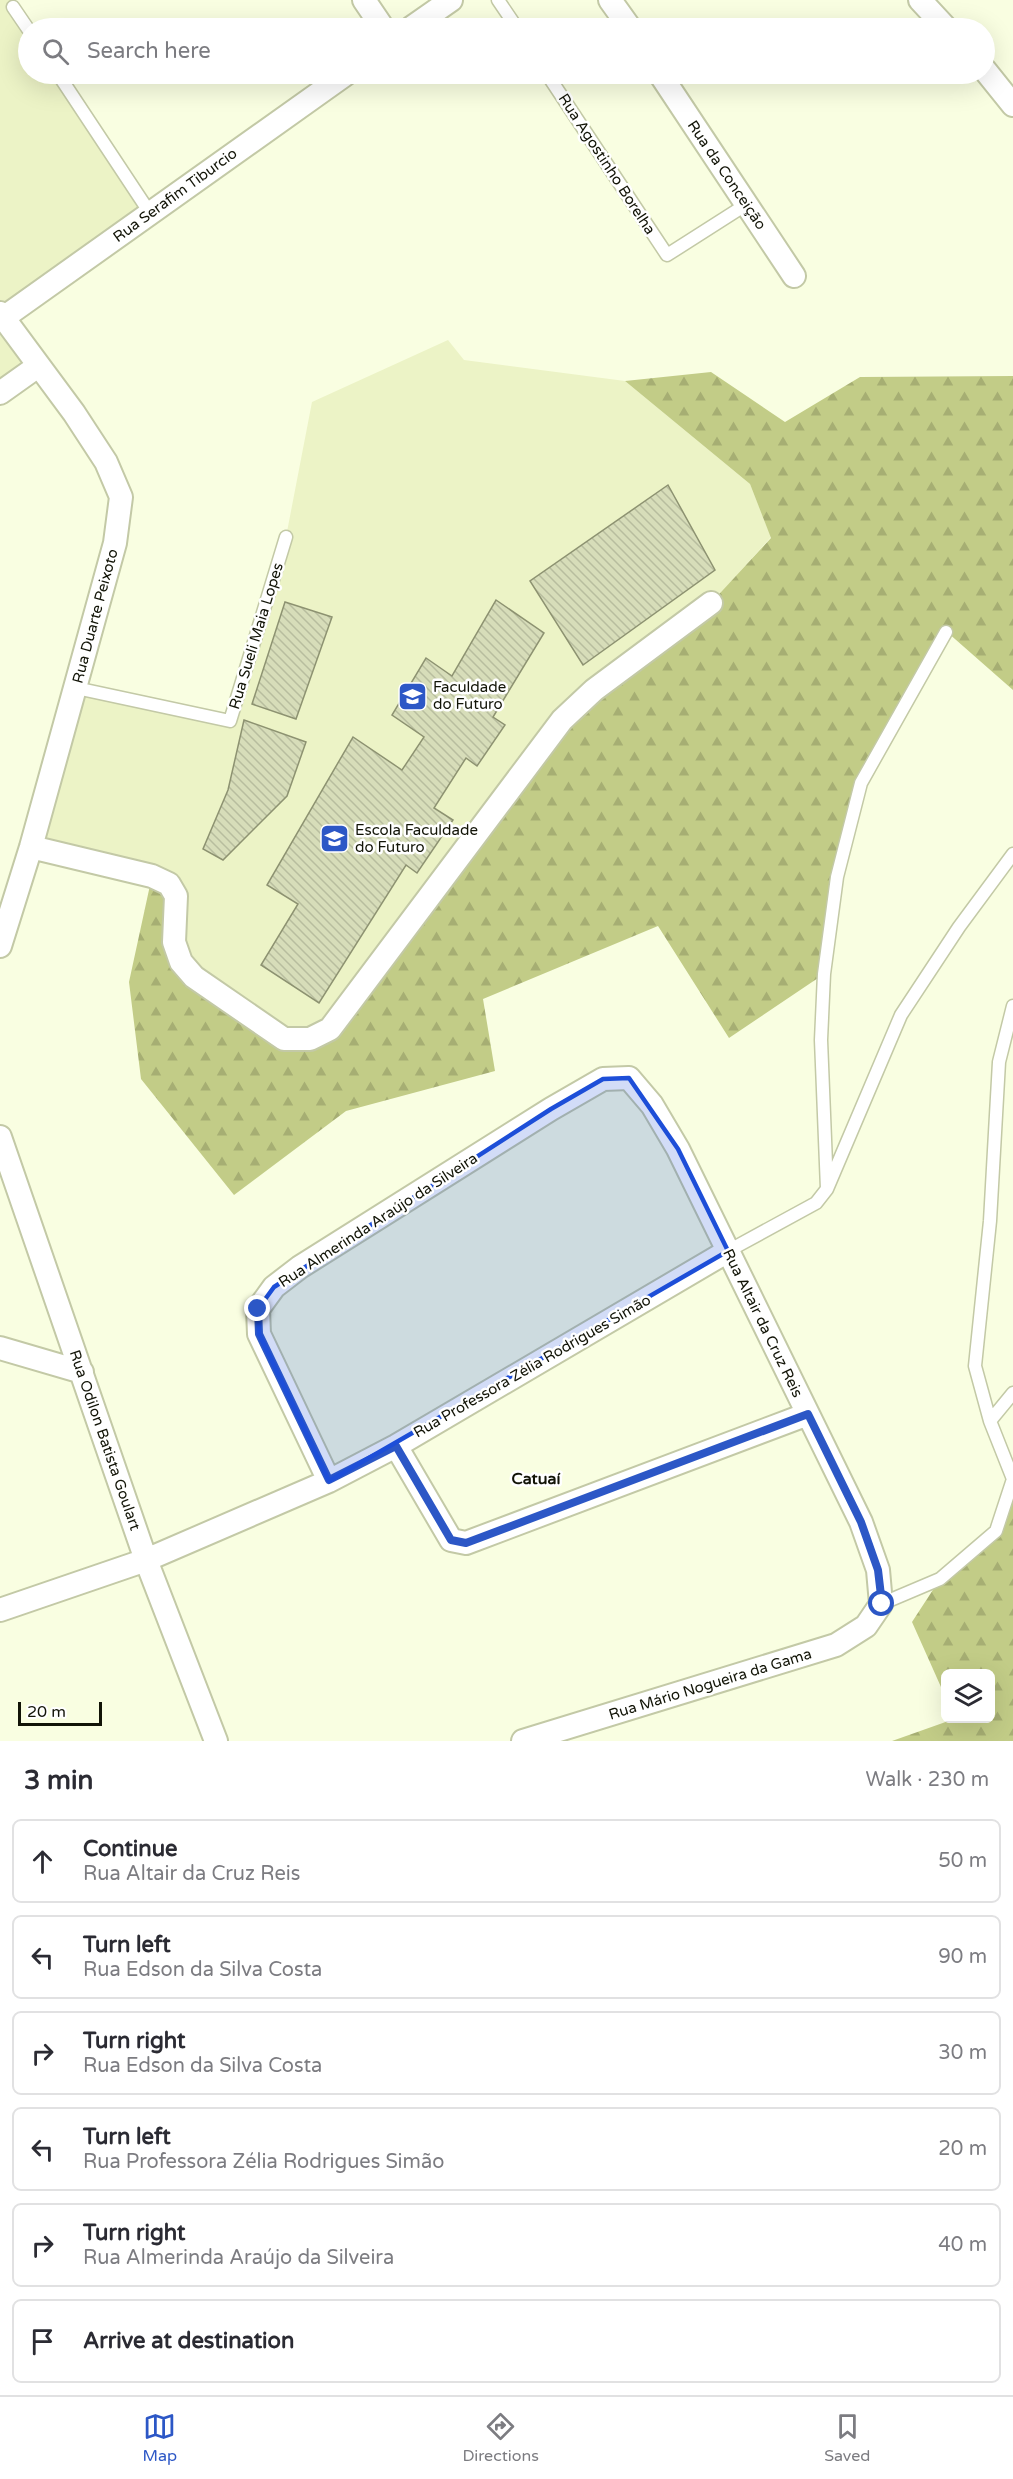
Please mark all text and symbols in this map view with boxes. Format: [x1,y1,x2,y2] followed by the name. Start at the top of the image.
[18,18,995,84] search box
[39,35,72,68] icon: search
[87,38,211,64] text: Search here
[555,90,659,238] street label: Rua Agostinho Borelha
[684,117,770,233] street label: Rua da Conceição
[110,144,240,246] street label: Rua Serafim Tiburcio
[68,547,122,685] street label: Rua Duarte Peixoto
[225,561,287,711] street label: Rua Sueli Maia Lopes
[433,678,506,713] place label: Faculdade do Futuro
[396,680,428,712] school or university icon: Faculdade do Futuro
[355,821,478,856] place label: Escola Faculdade do Futuro
[318,823,350,855] school or university icon: Escola Faculdade do Futuro
[275,1149,481,1291] street label: Rua Almerinda Araújo da Silveira
[719,1246,807,1400] street label: Rua Altair da Cruz Reis
[410,1290,654,1442] street label: Rua Professora Zélia Rodrigues Simão
[244,1295,270,1321] route end
[66,1347,144,1533] street label: Rua Odilon Batista Goulart
[512,1469,560,1489] district label: Catuaí
[868,1590,894,1616] route start
[606,1645,814,1723] street label: Rua Mário Nogueira da Gama
[941,1669,995,1723] map controls
[941,1669,995,1723] button: layers
[18,1699,102,1726] scale bar
[27,1702,66,1722] text: 20 m
[24,1765,93,1796] text: 3 min
[866,1768,989,1792] text: Walk · 230 m
[83,1836,178,1862] text: Continue
[26,1845,59,1878] icon: ahead
[938,1849,987,1873] text: 50 m
[83,1862,300,1886] text: Rua Altair da Cruz Reis
[83,1932,171,1958] text: Turn left
[26,1941,59,1974] icon: left
[938,1945,987,1969] text: 90 m
[83,1958,322,1982] text: Rua Edson da Silva Costa
[83,2028,185,2054] text: Turn right
[26,2037,59,2070] icon: right
[938,2041,987,2065] text: 30 m
[83,2054,322,2078] text: Rua Edson da Silva Costa
[83,2124,171,2150] text: Turn left
[26,2133,59,2166] icon: left
[938,2137,987,2161] text: 20 m
[83,2150,444,2174] text: Rua Professora Zélia Rodrigues Simão
[83,2220,185,2246] text: Turn right
[26,2229,59,2262] icon: right
[938,2233,987,2257] text: 40 m
[83,2246,394,2270] text: Rua Almerinda Araújo da Silveira
[26,2325,59,2358] icon: arrive
[83,2328,294,2354] text: Arrive at destination
[143,2410,177,2466] tab: Map
[462,2410,539,2466] tab: Directions
[824,2410,870,2466] tab: Saved

